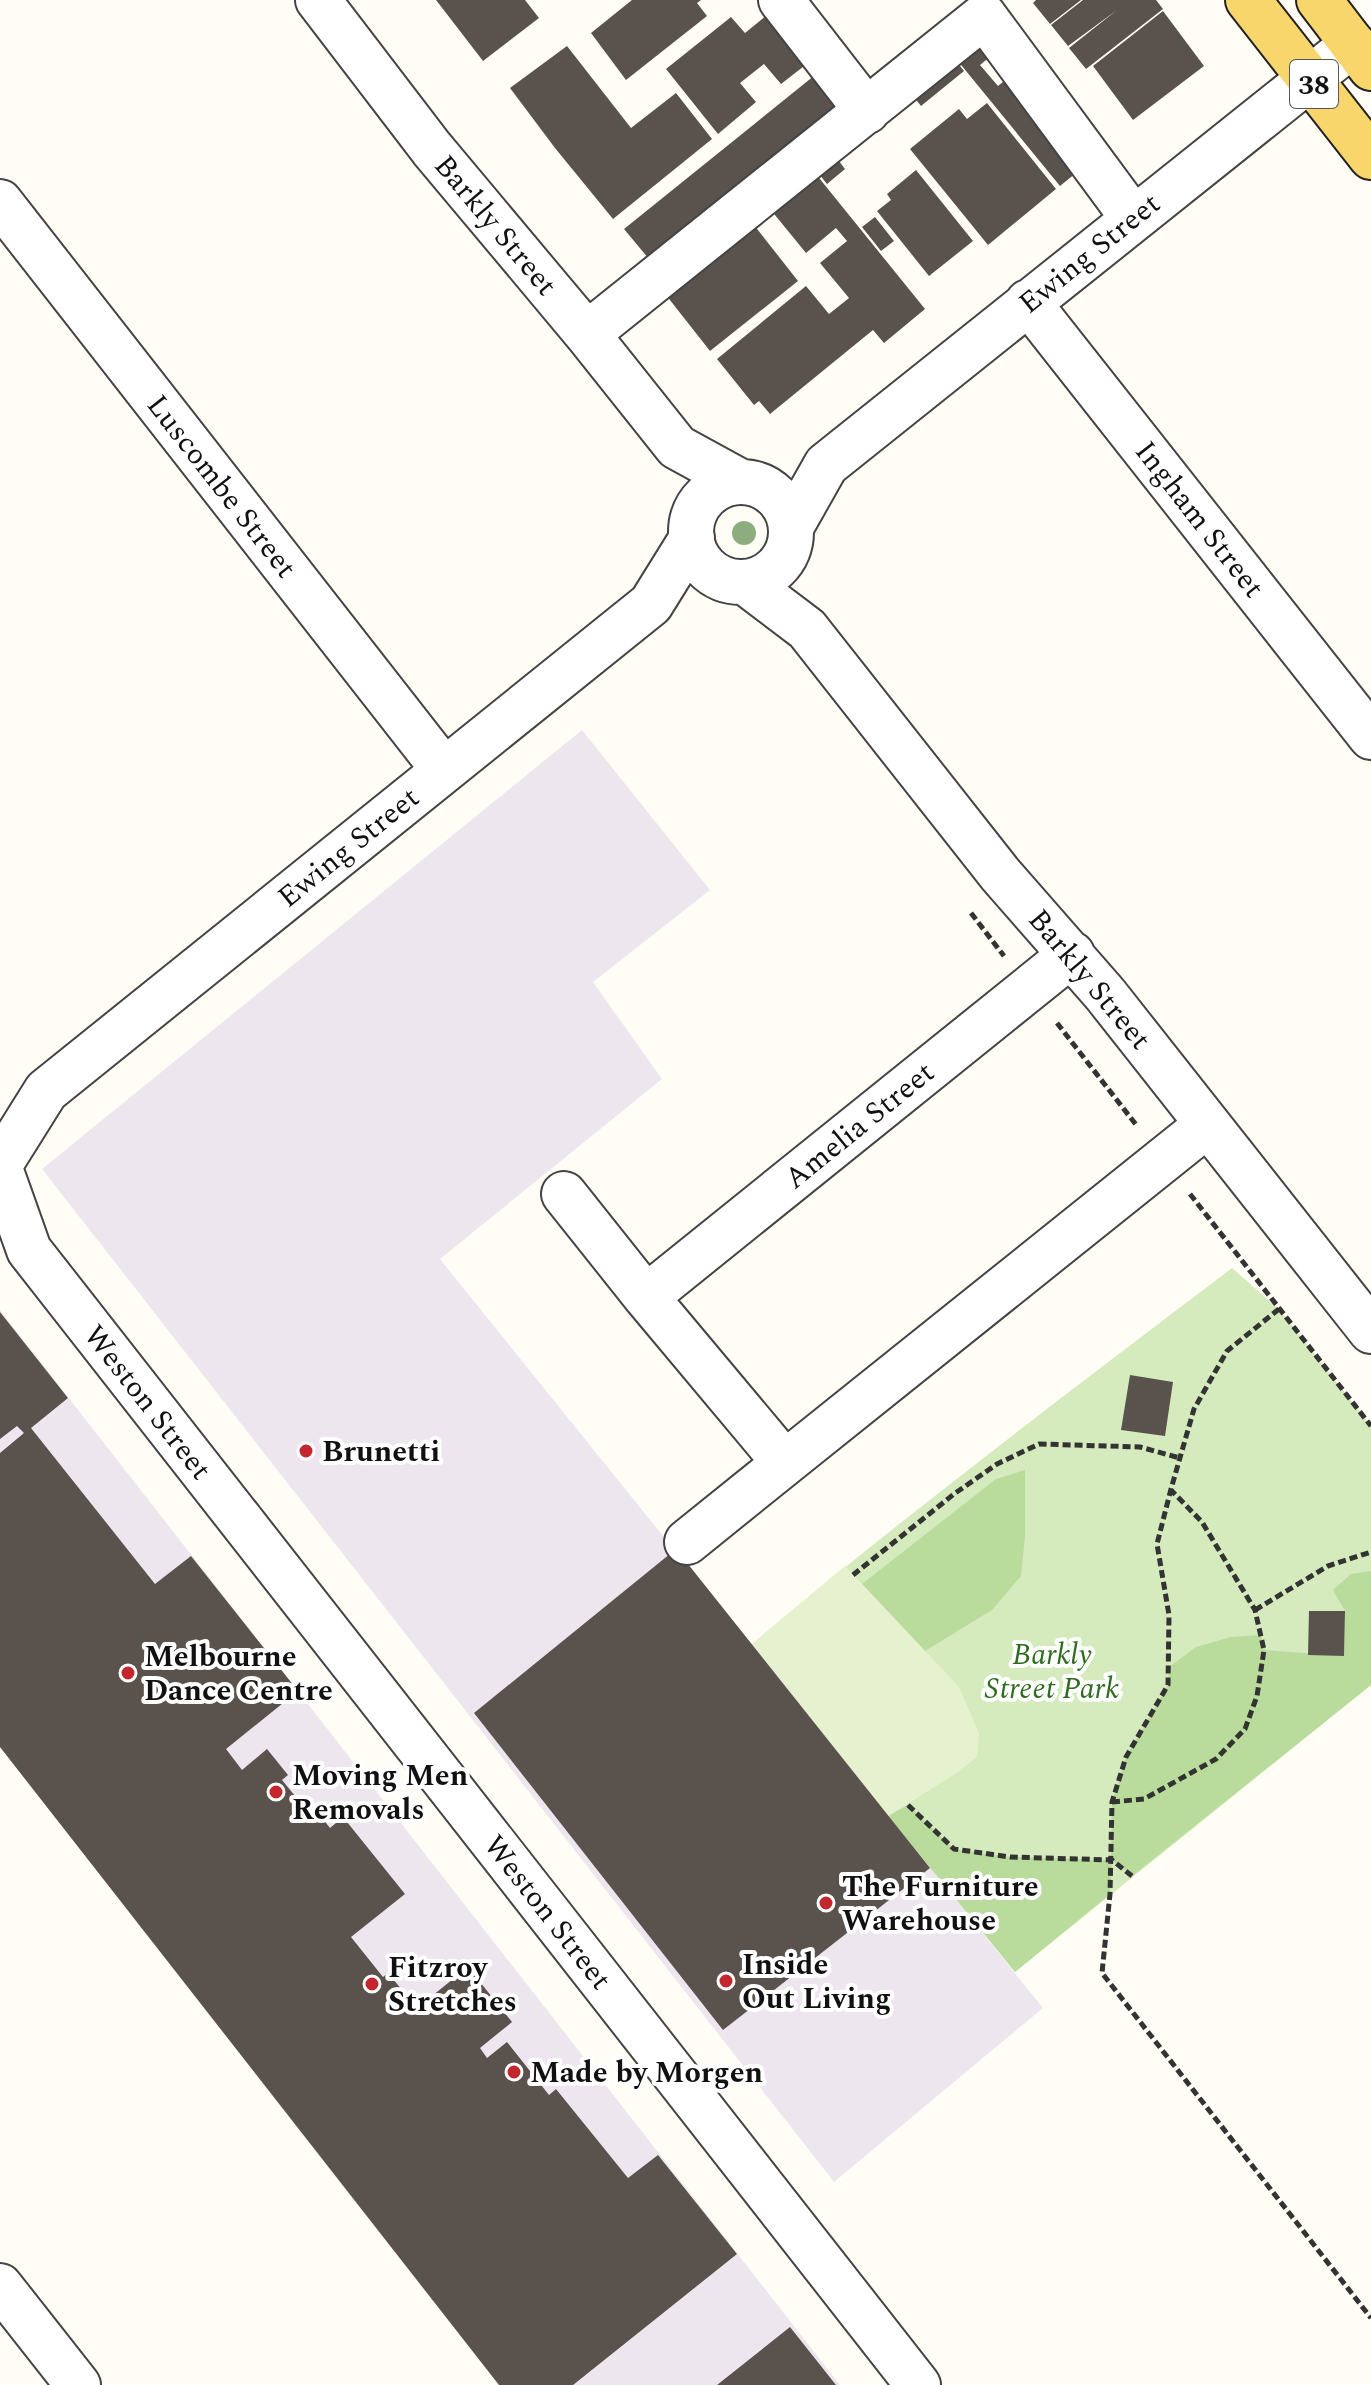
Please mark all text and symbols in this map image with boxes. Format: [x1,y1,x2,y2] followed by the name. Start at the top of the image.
[1290,60,1338,108] road number: 38
[422,145,568,306] street label: Barkly Street
[1009,182,1171,326] street label: Ewing Street
[135,385,308,588] street label: Luscombe Street
[1123,431,1276,608] street label: Ingham Street
[268,776,430,920] street label: Ewing Street
[1016,899,1162,1060] street label: Barkly Street
[774,1051,945,1201] street label: Amelia Street
[72,1315,223,1490] street label: Weston Street
[322,1429,440,1475] place label: Brunetti
[297,1442,315,1460] marker: Brunetti
[985,1632,1119,1712] park label: Barkly Street Park
[144,1634,333,1714] place label: Melbourne Dance Centre
[119,1664,137,1682] marker: Melbourne Dance Centre
[292,1753,468,1833] place label: Moving Men Removals
[267,1783,285,1801] marker: Moving Men Removals
[472,1825,623,2000] street label: Weston Street
[842,1864,1039,1944] place label: The Furniture Warehouse
[817,1894,835,1912] marker: The Furniture Warehouse
[742,1942,891,2022] place label: Inside Out Living
[388,1945,517,2025] place label: Fitzroy Stretches
[717,1972,735,1990] marker: Inside Out Living
[363,1975,381,1993] marker: Fitzroy Stretches
[530,2050,763,2096] place label: Made by Morgen
[505,2063,523,2081] marker: Made by Morgen

